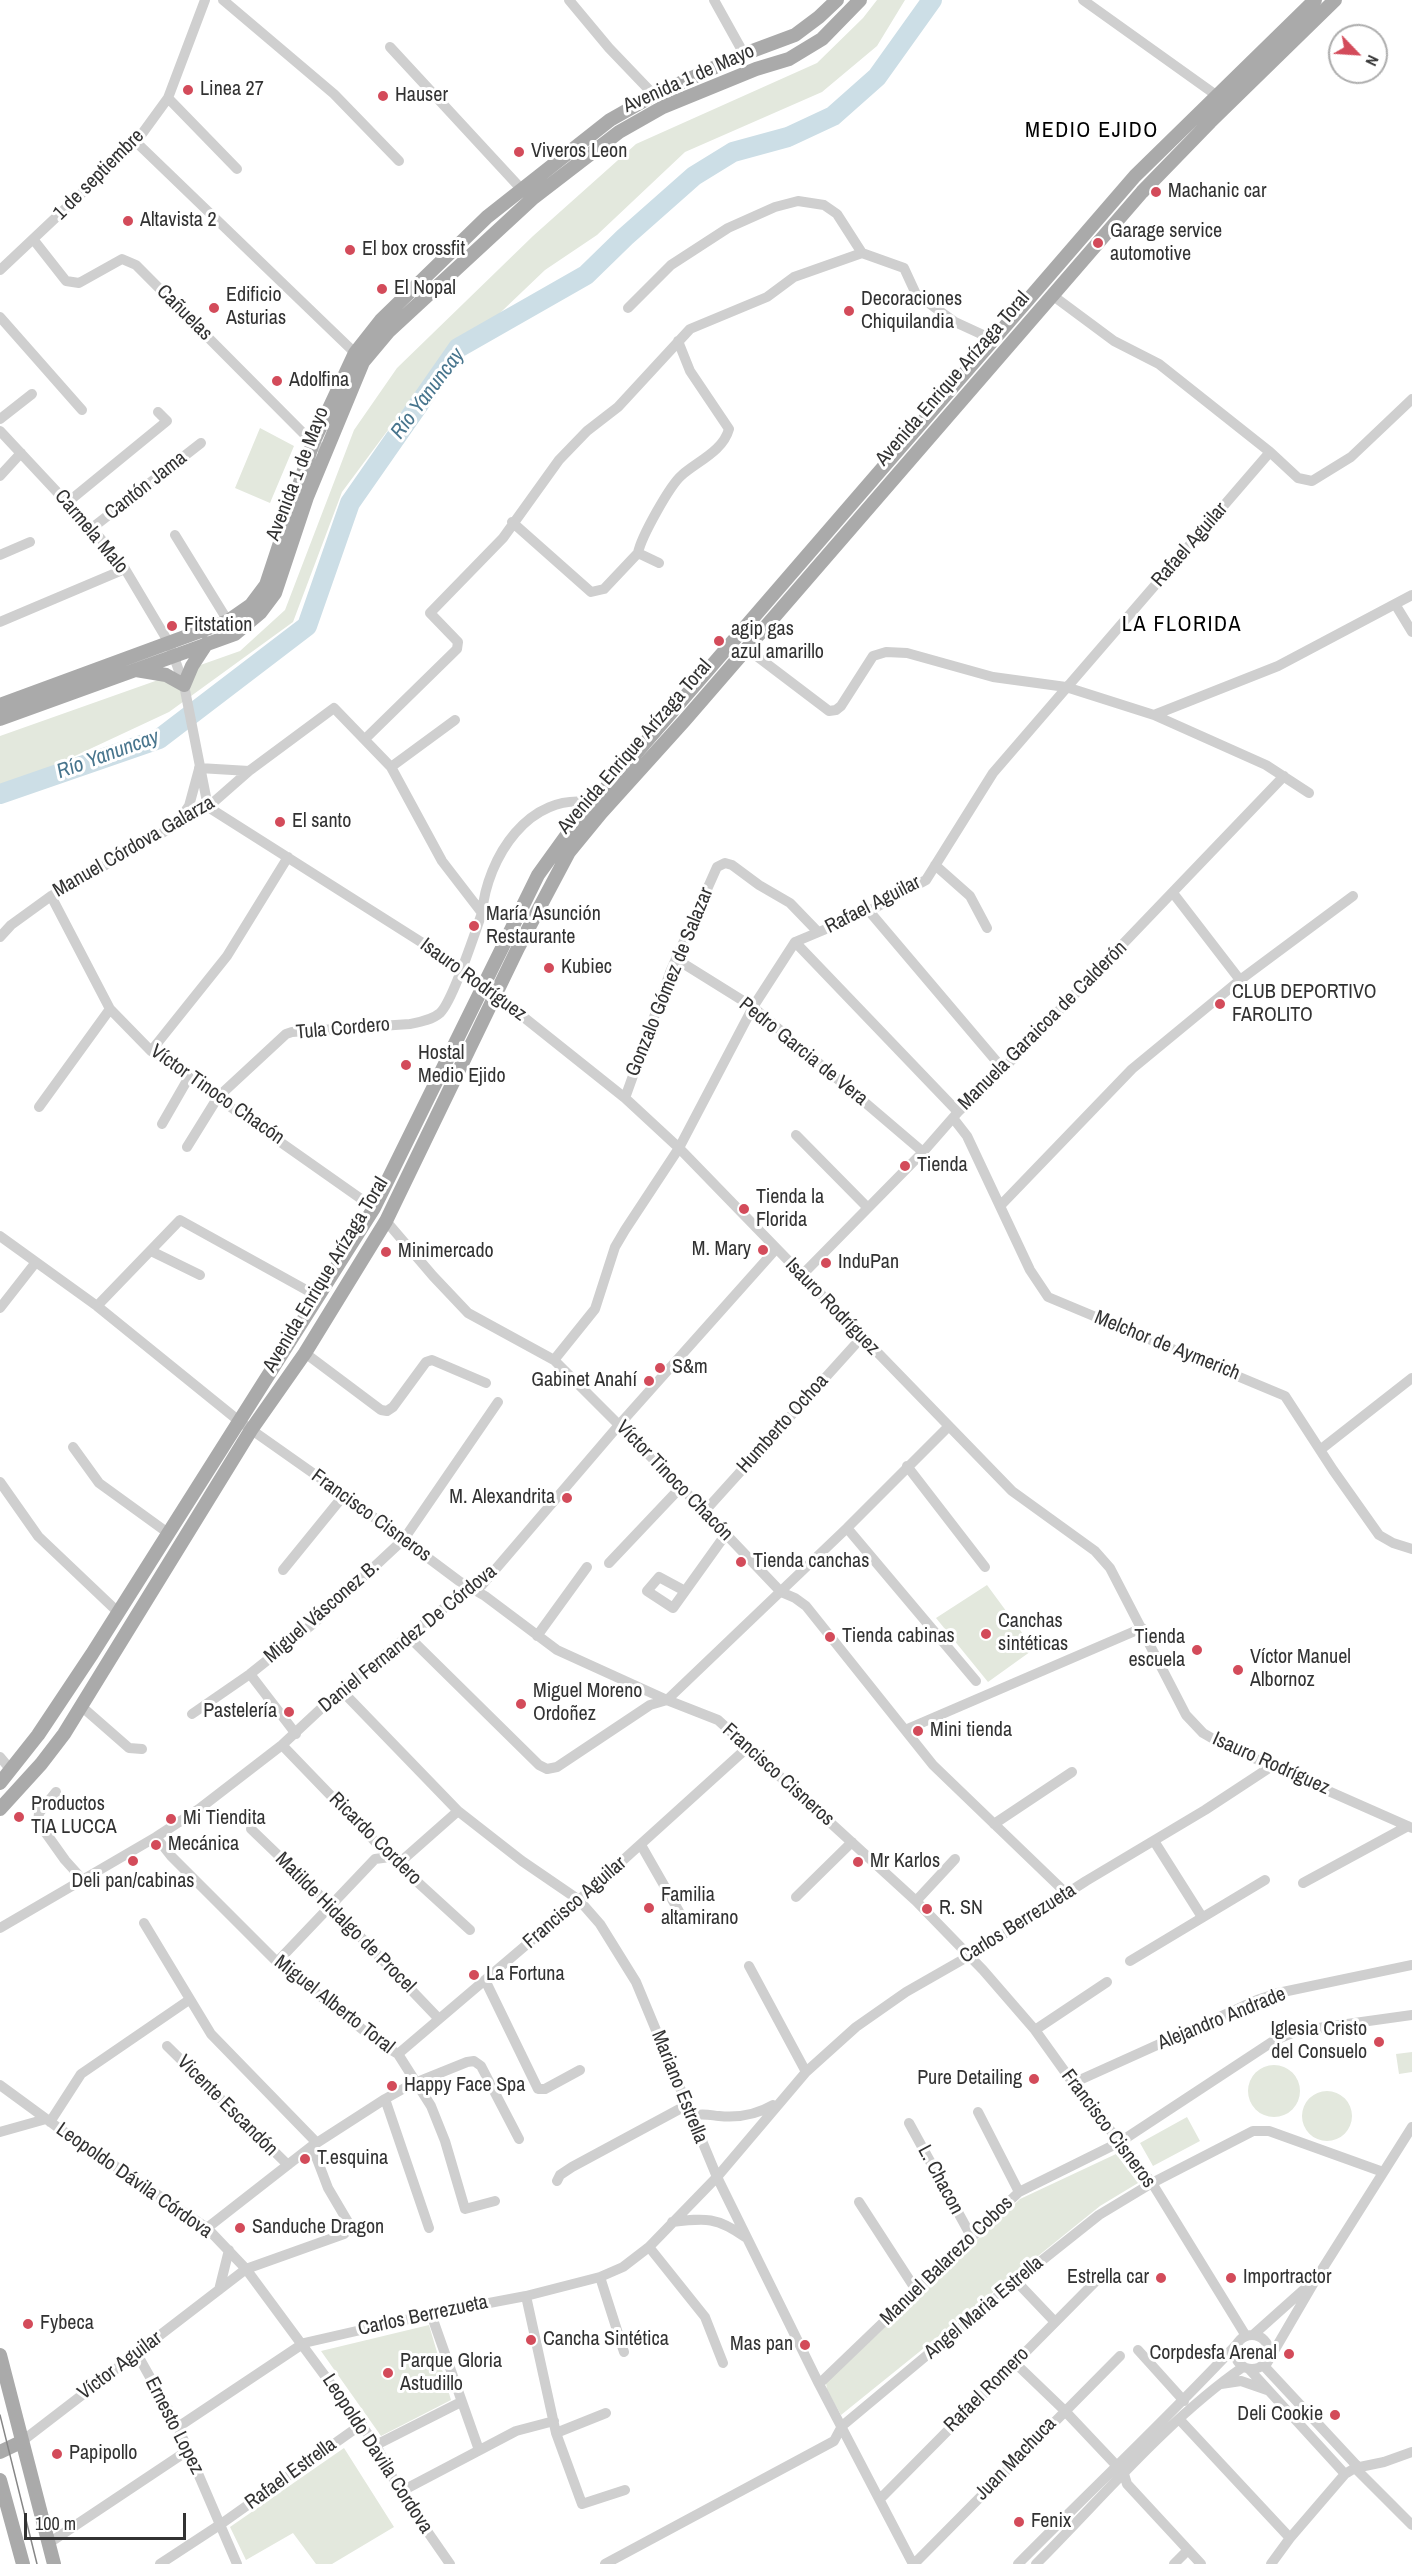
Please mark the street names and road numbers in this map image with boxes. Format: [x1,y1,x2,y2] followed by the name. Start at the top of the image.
[620,39,758,119] street label: Avenida 1 de Mayo
[49,125,149,225] street label: 1 de septiembre
[151,280,217,346] street label: Cañuelas
[871,287,1035,471] street label: Avenida Enrique Arízaga Toral
[262,404,334,544] street label: Avenida 1 de Mayo
[100,447,192,525] street label: Cantón Jama
[49,485,133,579] street label: Carmela Malo
[1147,498,1233,592] street label: Rafael Aguilar
[553,655,717,839] street label: Avenida Enrique Arízaga Toral
[49,791,219,903] street label: Manuel Córdova Galarza
[821,871,925,939] street label: Rafael Aguilar
[621,884,719,1080] street label: Gonzalo Gómez de Salazar
[415,933,531,1027] street label: Isauro Rodríguez
[954,937,1132,1115] street label: Manuela Garaicoa de Calderón
[734,993,872,1111] street label: Pedro Garcia de Vera
[295,1013,391,1045] street label: Tula Cordero
[145,1040,289,1150] street label: Víctor Tinoco Chacón
[258,1173,394,1377] street label: Avenida Enrique Arízaga Toral
[780,1253,884,1361] street label: Isauro Rodríguez
[1091,1306,1243,1386] street label: Melchor de Aymerich
[732,1370,834,1478] street label: Humberto Ochoa
[610,1416,738,1546] street label: Víctor Tinoco Chacón
[306,1465,436,1567] street label: Francisco Cisneros
[260,1555,384,1669] street label: Miguel Vásconez B.
[314,1560,502,1718] street label: Daniel Fernandez De Córdova
[717,1719,839,1831] street label: Francisco Cisneros
[1209,1727,1333,1801] street label: Isauro Rodríguez
[324,1788,426,1890] street label: Ricardo Cordero
[270,1848,420,1998] street label: Matilde Hidalgo de Procel
[519,1852,631,1954] street label: Francisco Aguilar
[956,1879,1080,1969] street label: Carlos Berrezueta
[269,1951,399,2059] street label: Miguel Alberto Toral
[1155,1982,1289,2056] street label: Alejandro Andrade
[646,2027,712,2147] street label: Mariano Estrella
[172,2051,282,2161] street label: Vicente Escandón
[1056,2065,1160,2193] street label: Francisco Cisneros
[51,2118,217,2244] street label: Leopoldo Dávila Córdova
[912,2141,968,2219] street label: L. Chacon
[876,2192,1018,2330] street label: Manuel Balarezo Cobos
[920,2251,1048,2365] street label: Angel Maria Estrella
[356,2291,490,2341] street label: Carlos Berrezueta
[73,2327,167,2405] street label: Víctor Aguilar
[940,2343,1034,2437] street label: Rafael Romero
[317,2370,437,2538] street label: Leopoldo Davila Cordova
[139,2373,209,2479] street label: Ernesto Lopez
[970,2412,1062,2506] street label: Juan Machuca
[241,2433,341,2515] street label: Rafael Estrella

